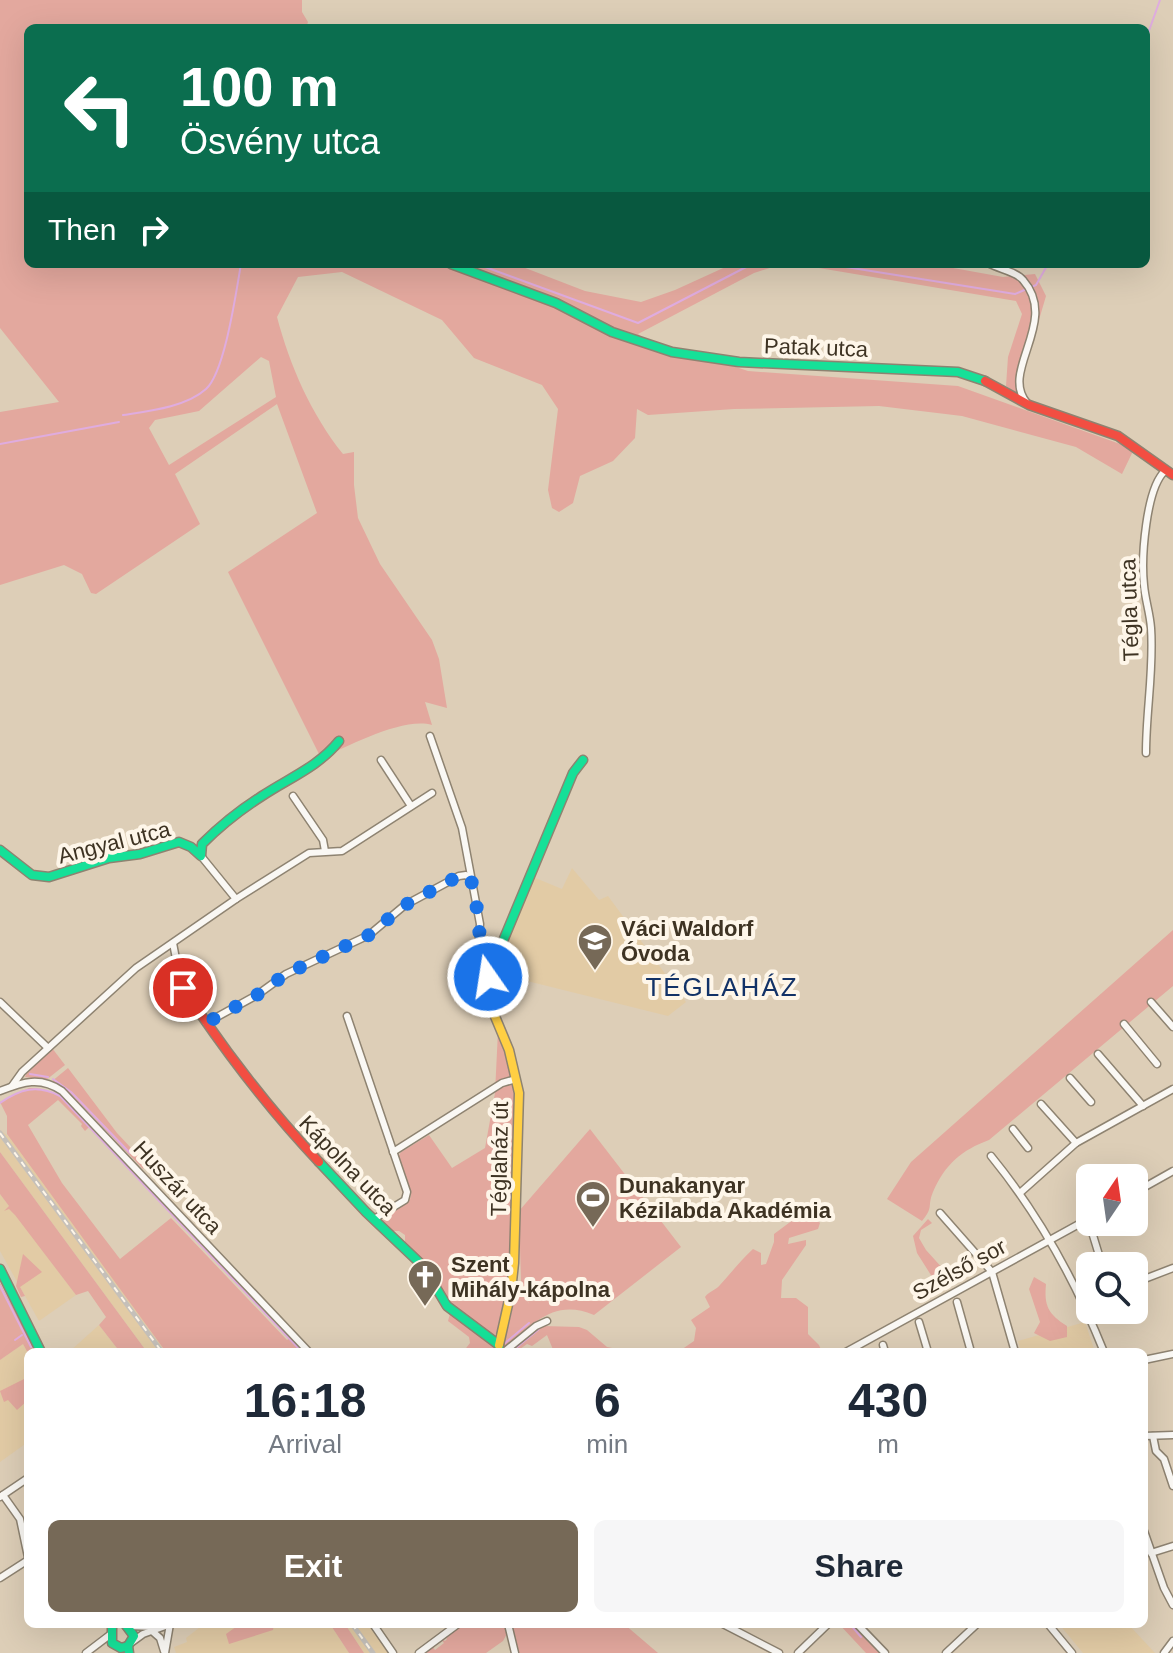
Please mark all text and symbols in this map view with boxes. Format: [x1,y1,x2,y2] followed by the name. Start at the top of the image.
[180,55,339,118] text: 100 m
[48,56,152,160] icon: left
[180,121,380,162] text: Ösvény utca
[132,208,176,252] icon: right
[48,213,116,246] text: Then
[764,333,869,362] street label: Patak utca
[1115,557,1144,662] street label: Tégla utca
[55,816,174,869] street label: Angyal utca
[621,916,754,966] place label: Váci Waldorf Óvoda
[576,922,614,972] school or university icon: Váci Waldorf Óvoda
[446,935,530,1019] position arrow
[149,954,217,1022] pin
[161,966,205,1010] icon: arrive
[645,972,799,1002] district label: TÉGLAHÁZ
[486,1101,513,1217] street label: Téglaház út
[294,1110,402,1221] street label: Kápolna utca
[128,1136,227,1239] street label: Huszár utca
[1076,1164,1148,1236] north arrow
[1076,1164,1148,1324] map controls
[619,1173,832,1223] place label: Dunakanyar Kézilabda Akadémia
[574,1179,612,1229] sports icon: Dunakanyar Kézilabda Akadémia
[908,1234,1010,1305] street label: Szélső sor
[451,1252,611,1302] place label: Szent Mihály-kápolna
[1076,1252,1148,1324] button: search
[406,1258,444,1308] church icon: Szent Mihály-kápolna
[244,1374,367,1427] text: 16:18
[594,1374,621,1427] text: 6
[848,1374,928,1427] text: 430
[268,1429,342,1459] text: Arrival
[586,1429,628,1459] text: min
[877,1429,899,1459] text: m
[48,1520,578,1612] button: Exit
[594,1520,1124,1612] button: Share

